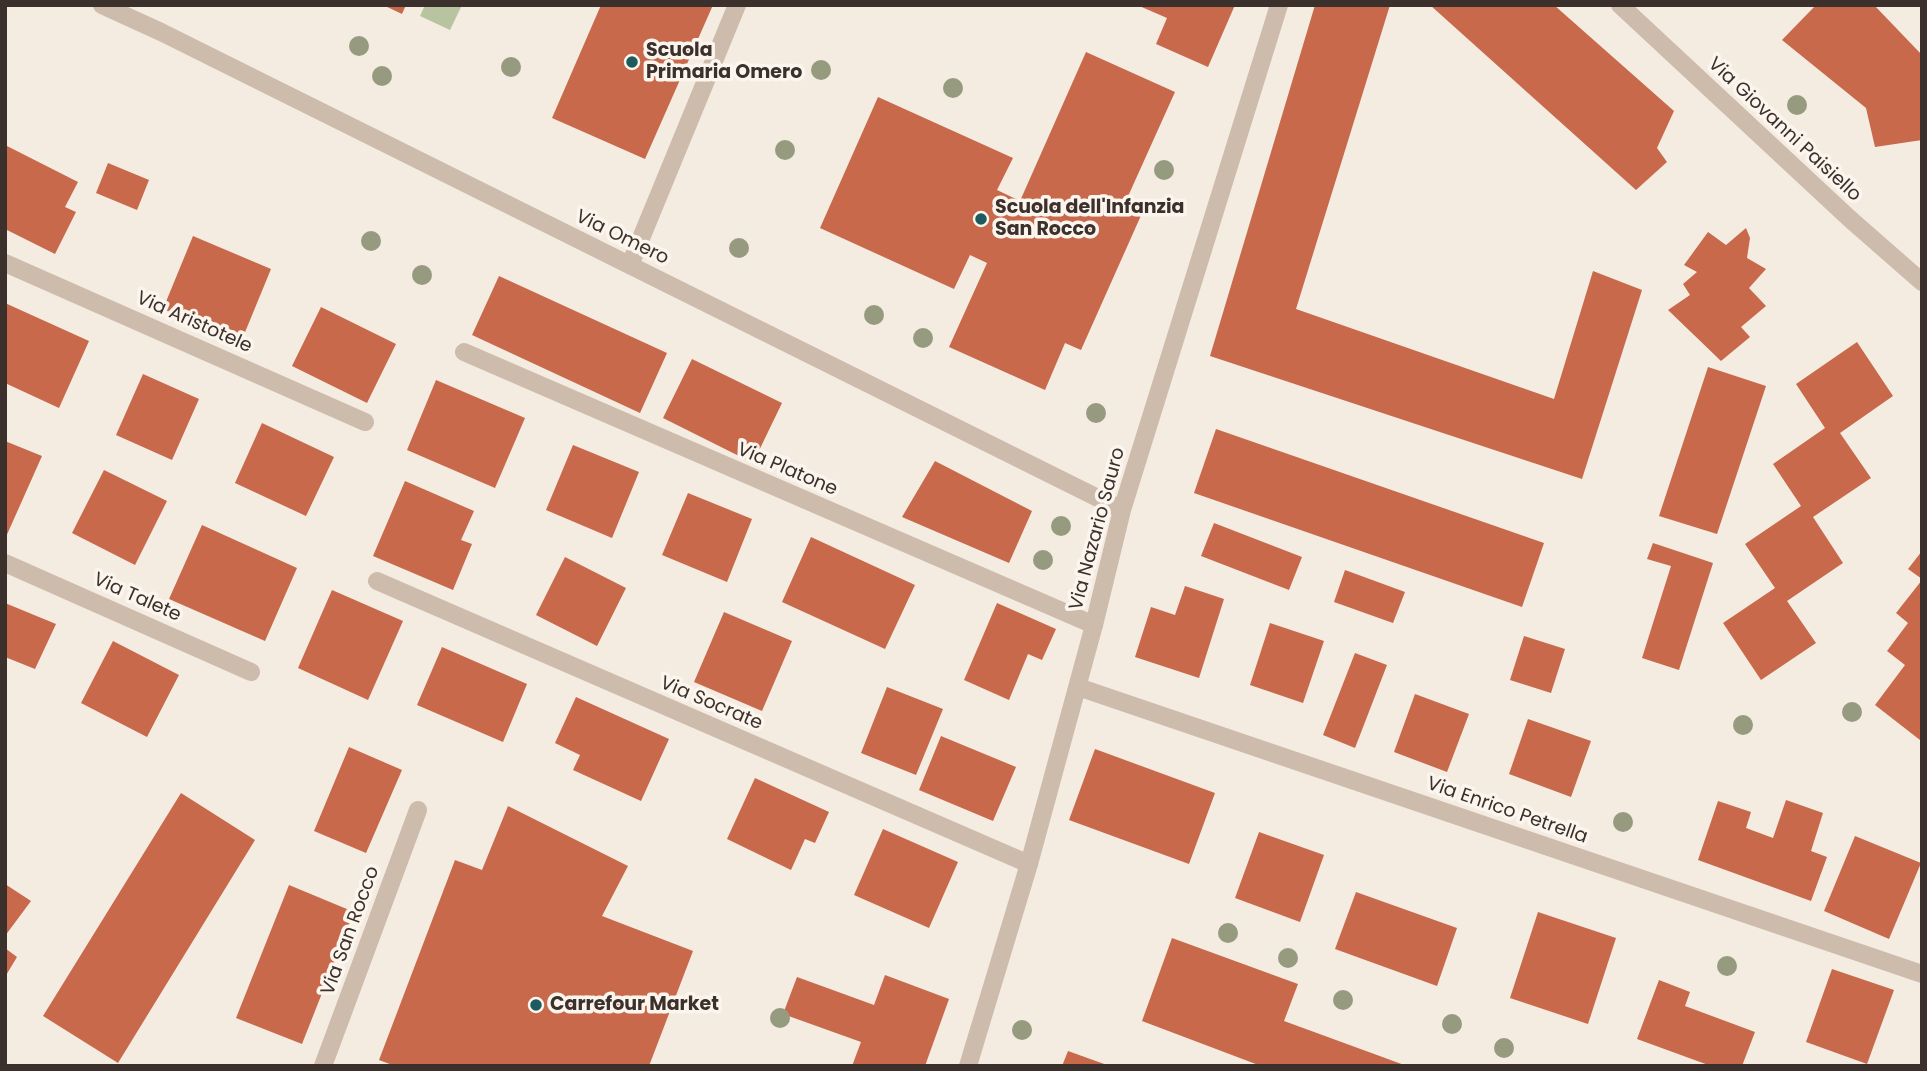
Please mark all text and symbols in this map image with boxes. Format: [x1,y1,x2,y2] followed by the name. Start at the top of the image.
[646,40,802,84] place label: Scuola Primaria Omero
[1703,53,1865,207] street label: Via Giovanni Paisiello
[624,54,640,70] marker: Scuola Primaria Omero
[995,197,1185,241] place label: Scuola dell'Infanzia San Rocco
[572,206,672,270] street label: Via Omero
[973,211,989,227] marker: Scuola dell'Infanzia San Rocco
[133,287,255,359] street label: Via Aristotele
[733,439,841,501] street label: Via Platone
[1065,445,1131,613] street label: Via Nazario Sauro
[90,569,184,627] street label: Via Talete
[656,672,766,736] street label: Via Socrate
[1424,773,1590,849] street label: Via Enrico Petrella
[317,863,385,999] street label: Via San Rocco
[550,994,719,1016] place label: Carrefour Market
[528,997,544,1013] marker: Carrefour Market

